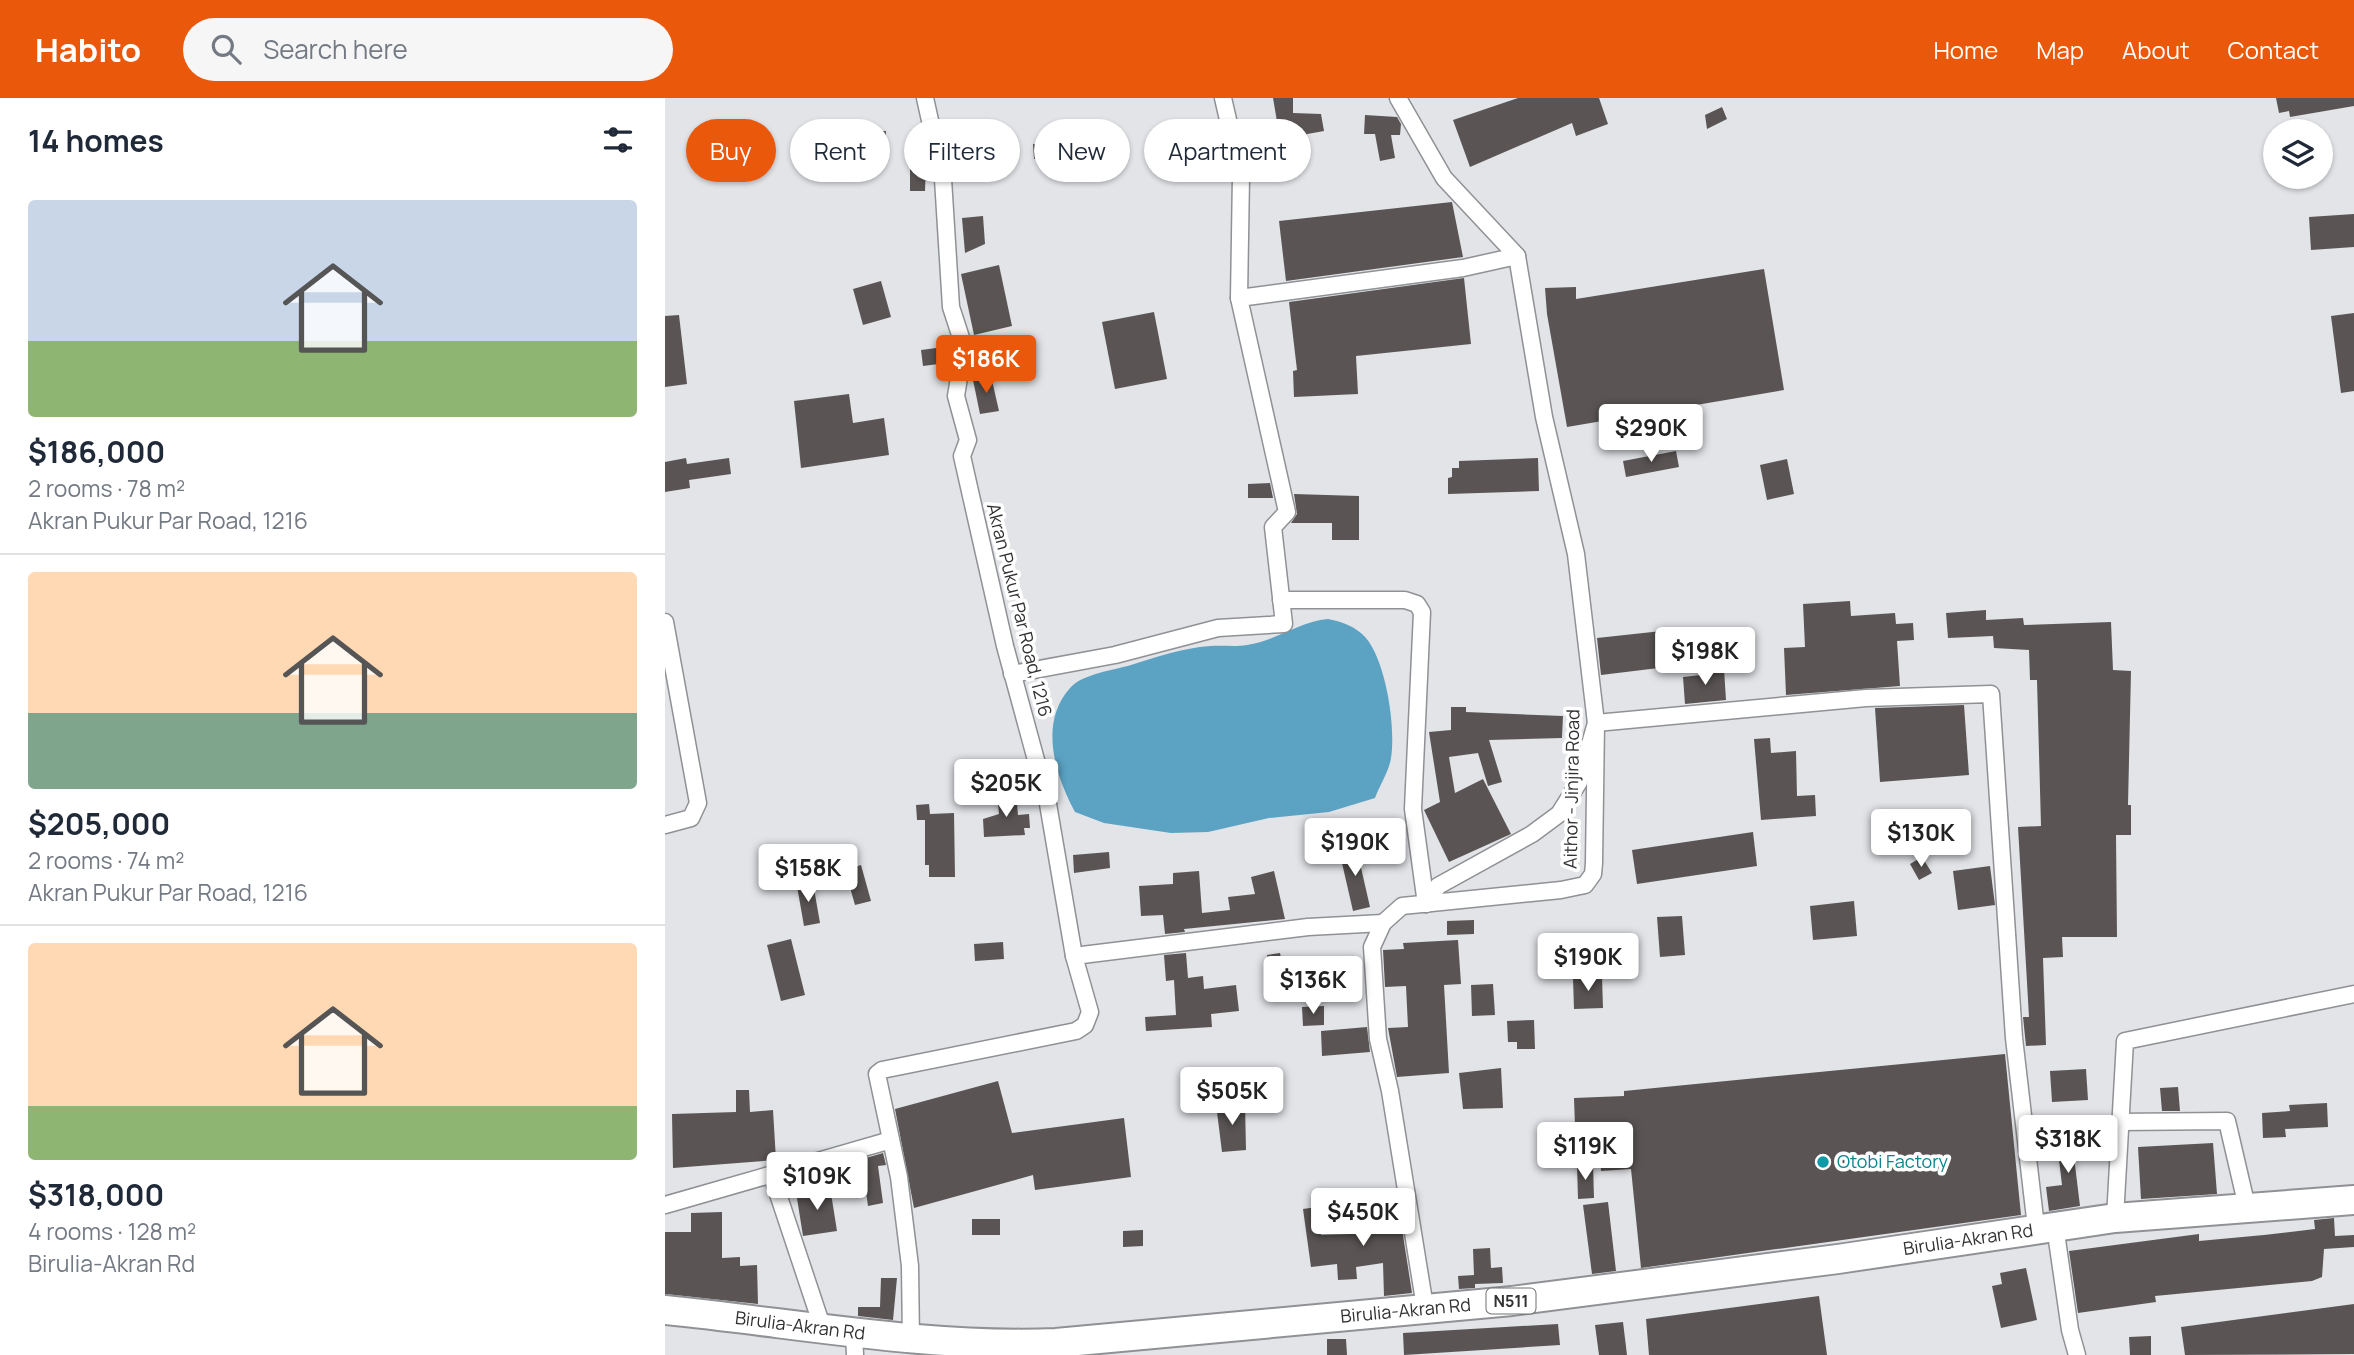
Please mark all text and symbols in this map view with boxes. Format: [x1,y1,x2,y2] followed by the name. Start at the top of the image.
[183,18,673,81] search box
[35,27,141,72] text: Habito
[207,30,245,68] icon: search
[263,31,408,67] text: Search here
[1933,33,1998,66] text: Home
[2036,33,2084,66] text: Map
[2122,33,2190,66] text: About
[2228,33,2319,66] text: Contact
[686,119,776,182] chip: Buy
[790,119,890,182] chip: Rent
[904,119,1020,182] chip: Filters
[1034,119,1130,182] chip: New
[1144,119,1311,182] chip: Apartment
[2263,119,2333,189] map controls
[2263,119,2333,189] button: layers
[28,120,164,161] text: 14 homes
[599,121,637,159] icon: filters
[270,245,396,371] icon: home
[937,336,1035,395] pin: $186K
[952,342,1020,374] text: $186K
[1602,404,1700,464] pin: $290K
[1615,411,1687,443] text: $290K
[28,431,165,472] text: $186,000
[28,472,185,504] text: 2 rooms · 78 m²
[982,501,1058,719] street label: Akran Pukur Par Road, 1216
[28,504,308,536] text: Akran Pukur Par Road, 1216
[270,617,396,743] icon: home
[1656,628,1754,687] pin: $198K
[1671,634,1739,666] text: $198K
[1558,709,1584,869] street label: Aithor - Jinjira Road
[957,760,1055,819] pin: $205K
[970,766,1042,798] text: $205K
[28,803,170,844] text: $205,000
[1872,810,1970,869] pin: $130K
[1887,816,1955,848] text: $130K
[1306,818,1404,878] pin: $190K
[1321,825,1389,857] text: $190K
[28,844,184,876] text: 2 rooms · 74 m²
[759,844,857,904] pin: $158K
[775,851,841,883] text: $158K
[28,876,308,908] text: Akran Pukur Par Road, 1216
[1539,934,1637,993] pin: $190K
[1554,940,1622,972] text: $190K
[1264,956,1362,1016] pin: $136K
[1279,963,1347,995] text: $136K
[270,988,396,1114] icon: home
[1183,1068,1281,1127] pin: $505K
[1196,1074,1268,1106] text: $505K
[2019,1116,2117,1175] pin: $318K
[1536,1122,1634,1182] pin: $119K
[2035,1122,2101,1154] text: $318K
[1553,1129,1617,1161] text: $119K
[1837,1149,1949,1173] place label: Otobi Factory
[768,1152,866,1212] pin: $109K
[1815,1154,1831,1170] marker: Otobi Factory
[783,1159,851,1191] text: $109K
[28,1174,164,1215] text: $318,000
[1314,1188,1412,1248] pin: $450K
[1327,1195,1399,1227] text: $450K
[28,1215,196,1247] text: 4 rooms · 128 m²
[1902,1217,2035,1260] street label: Birulia-Akran Rd
[28,1247,195,1279] text: Birulia-Akran Rd
[1487,1288,1535,1314] road number: N511
[1339,1292,1472,1328] street label: Birulia-Akran Rd
[734,1305,866,1345] street label: Birulia-Akran Rd

